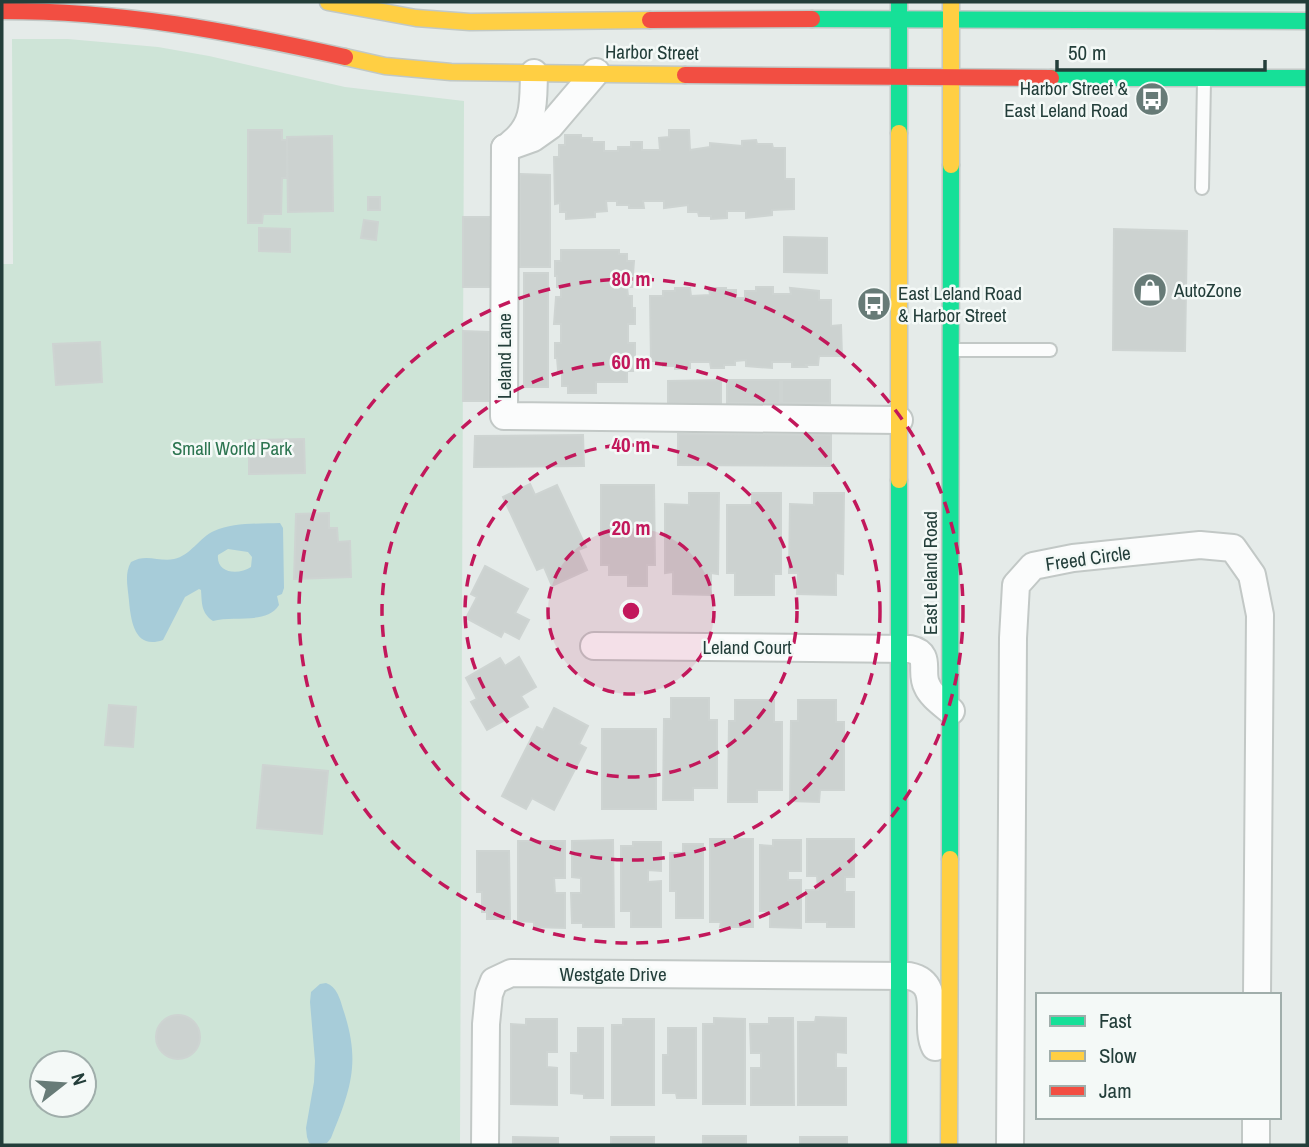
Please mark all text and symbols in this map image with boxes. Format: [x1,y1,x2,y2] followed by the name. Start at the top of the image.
[1057,28,1265,72] scale bar
[605,38,700,66] street label: Harbor Street
[1068,38,1106,67] text: 50 m
[1004,75,1129,123] place label: Harbor Street & East Leland Road
[1133,80,1171,118] bus stop icon: Harbor Street & East Leland Road
[611,264,651,293] text: 80 m
[1131,271,1169,309] shop icon: AutoZone
[1173,277,1242,303] place label: AutoZone
[898,280,1022,328] place label: East Leland Road & Harbor Street
[855,285,893,323] bus stop icon: East Leland Road & Harbor Street
[491,313,517,399] street label: Leland Lane
[611,347,651,376] text: 60 m
[611,430,651,459] text: 40 m
[172,435,292,461] park label: Small World Park
[917,511,943,635] street label: East Leland Road
[611,513,651,542] text: 20 m
[1044,539,1132,577] street label: Freed Circle
[619,599,643,623] centre of rings
[702,634,792,660] street label: Leland Court
[559,961,667,987] street label: Westgate Drive
[1036,993,1281,1119] legend
[1099,1006,1132,1035] text: Fast
[1099,1041,1137,1070] text: Slow
[28,1049,98,1119] north arrow
[65,1070,93,1088] text: N
[1099,1076,1132,1105] text: Jam

